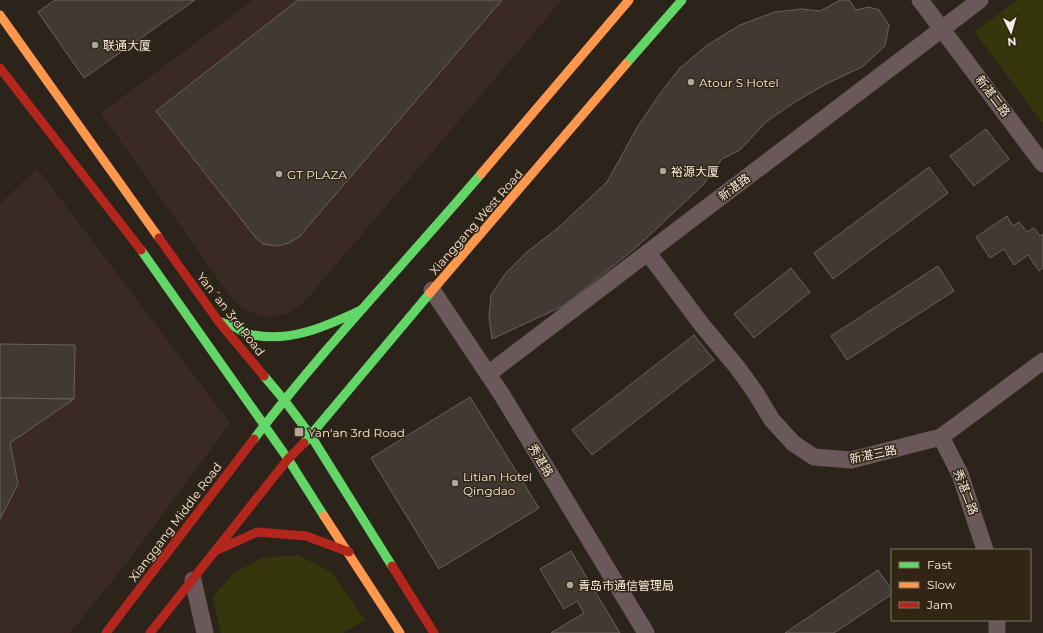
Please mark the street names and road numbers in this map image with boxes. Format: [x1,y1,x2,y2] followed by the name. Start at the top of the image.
[973,72,1013,120] street label: 新湛二路
[426,166,526,278] street label: Xianggang West Road
[715,170,753,204] street label: 新湛路
[194,269,268,359] street label: Yan´an 3rd Road
[525,441,557,479] street label: 秀湛路
[848,442,898,466] street label: 新湛三路
[125,459,225,585] street label: Xianggang Middle Road
[950,467,982,517] street label: 秀湛二路

